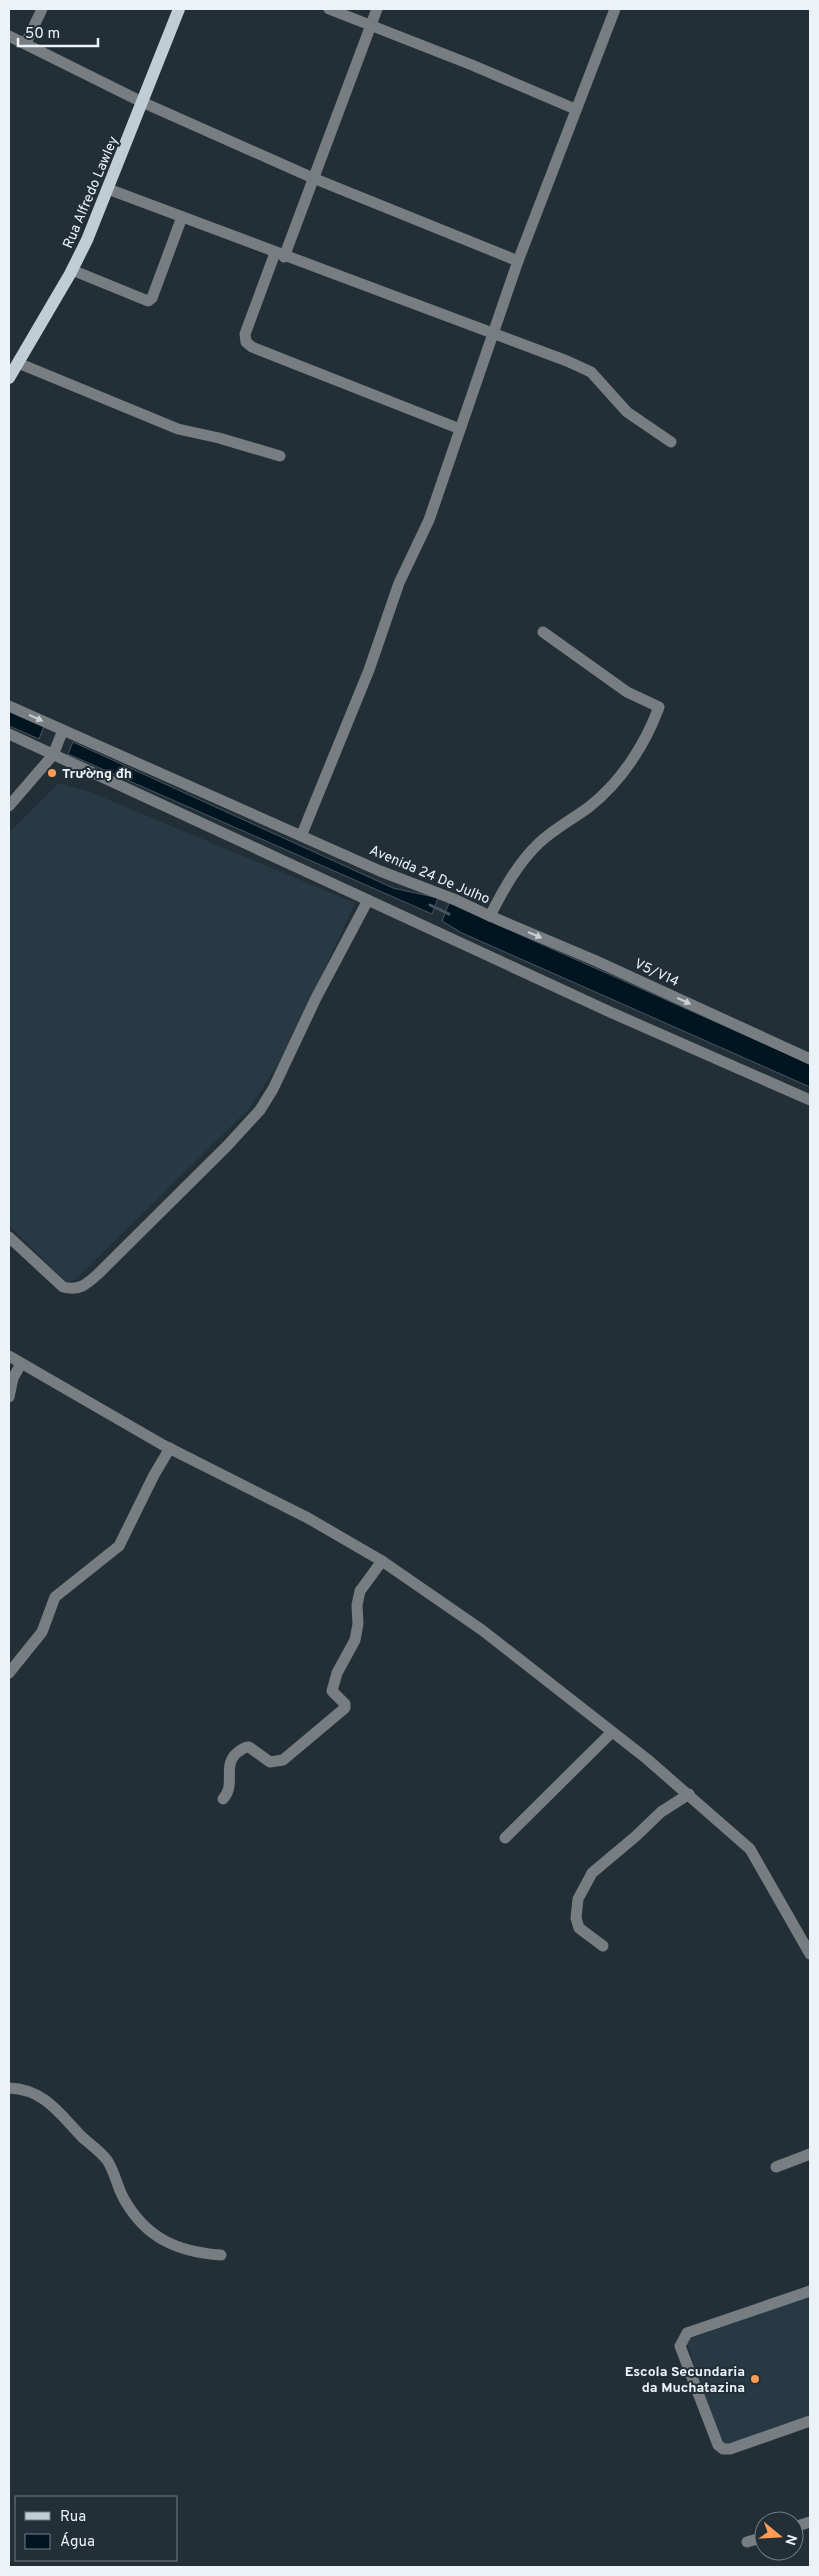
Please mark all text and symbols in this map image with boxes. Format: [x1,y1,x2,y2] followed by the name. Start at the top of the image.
[18,15,98,47] scale bar
[25,25,60,44] text: 50 m
[60,134,123,251] street label: Rua Alfredo Lawley
[29,715,43,723] one-way arrow
[62,766,132,783] place label: Trường đh
[46,767,58,779] marker: Trường đh
[367,842,492,909] street label: Avenida 24 De Julho
[528,931,542,939] one-way arrow
[631,956,681,991] street label: V5/V14
[676,997,691,1005] one-way arrow
[625,2364,745,2397] place label: Escola Secundaria da Muchatazina
[749,2373,761,2385] marker: Escola Secundaria da Muchatazina
[15,2496,178,2561] legend
[60,2508,86,2527] text: Rua
[754,2511,804,2561] north arrow
[60,2532,95,2552] text: Água
[780,2532,800,2547] text: N

